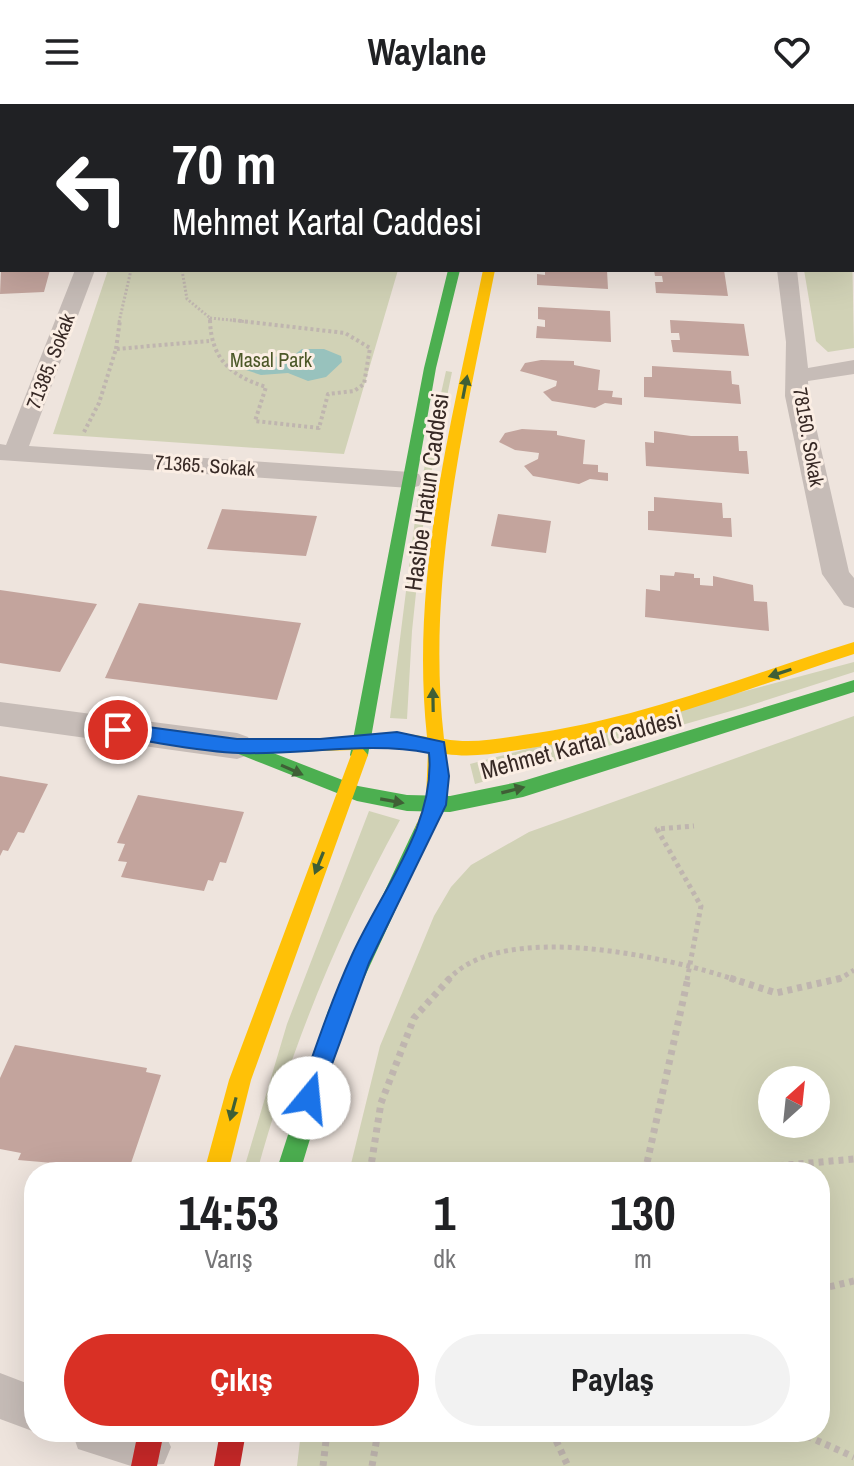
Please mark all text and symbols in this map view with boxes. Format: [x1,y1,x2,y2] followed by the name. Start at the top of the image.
[368,28,486,76] text: Waylane
[40,30,84,74] icon: menu
[770,30,814,74] icon: heart
[172,126,277,201] text: 70 m
[40,136,144,240] icon: left
[172,198,482,246] text: Mehmet Kartal Caddesi
[19,309,81,413] street label: 71385. Sokak
[230,346,313,373] park label: Masal Park
[460,374,472,399] one-way arrow
[787,385,831,490] street label: 78150. Sokak
[396,391,456,593] street label: Hasibe Hatun Caddesi
[154,448,257,482] street label: 71365. Sokak
[768,667,792,679] one-way arrow
[427,687,439,712] one-way arrow
[84,696,152,764] pin
[477,702,685,786] street label: Mehmet Kartal Caddesi
[96,708,140,752] icon: arrive
[280,764,304,777] one-way arrow
[501,783,526,796] one-way arrow
[380,795,405,807] one-way arrow
[312,852,325,876] one-way arrow
[267,1056,351,1140] position arrow
[758,1066,830,1138] north arrow
[758,1066,830,1138] map controls
[226,1096,238,1121] one-way arrow
[178,1180,279,1245] text: 14:53
[434,1180,455,1245] text: 1
[610,1180,676,1245] text: 130
[205,1241,253,1276] text: Varış
[433,1241,456,1276] text: dk
[634,1241,652,1276] text: m
[64,1334,419,1426] button: Çıkış
[435,1334,790,1426] button: Paylaş

